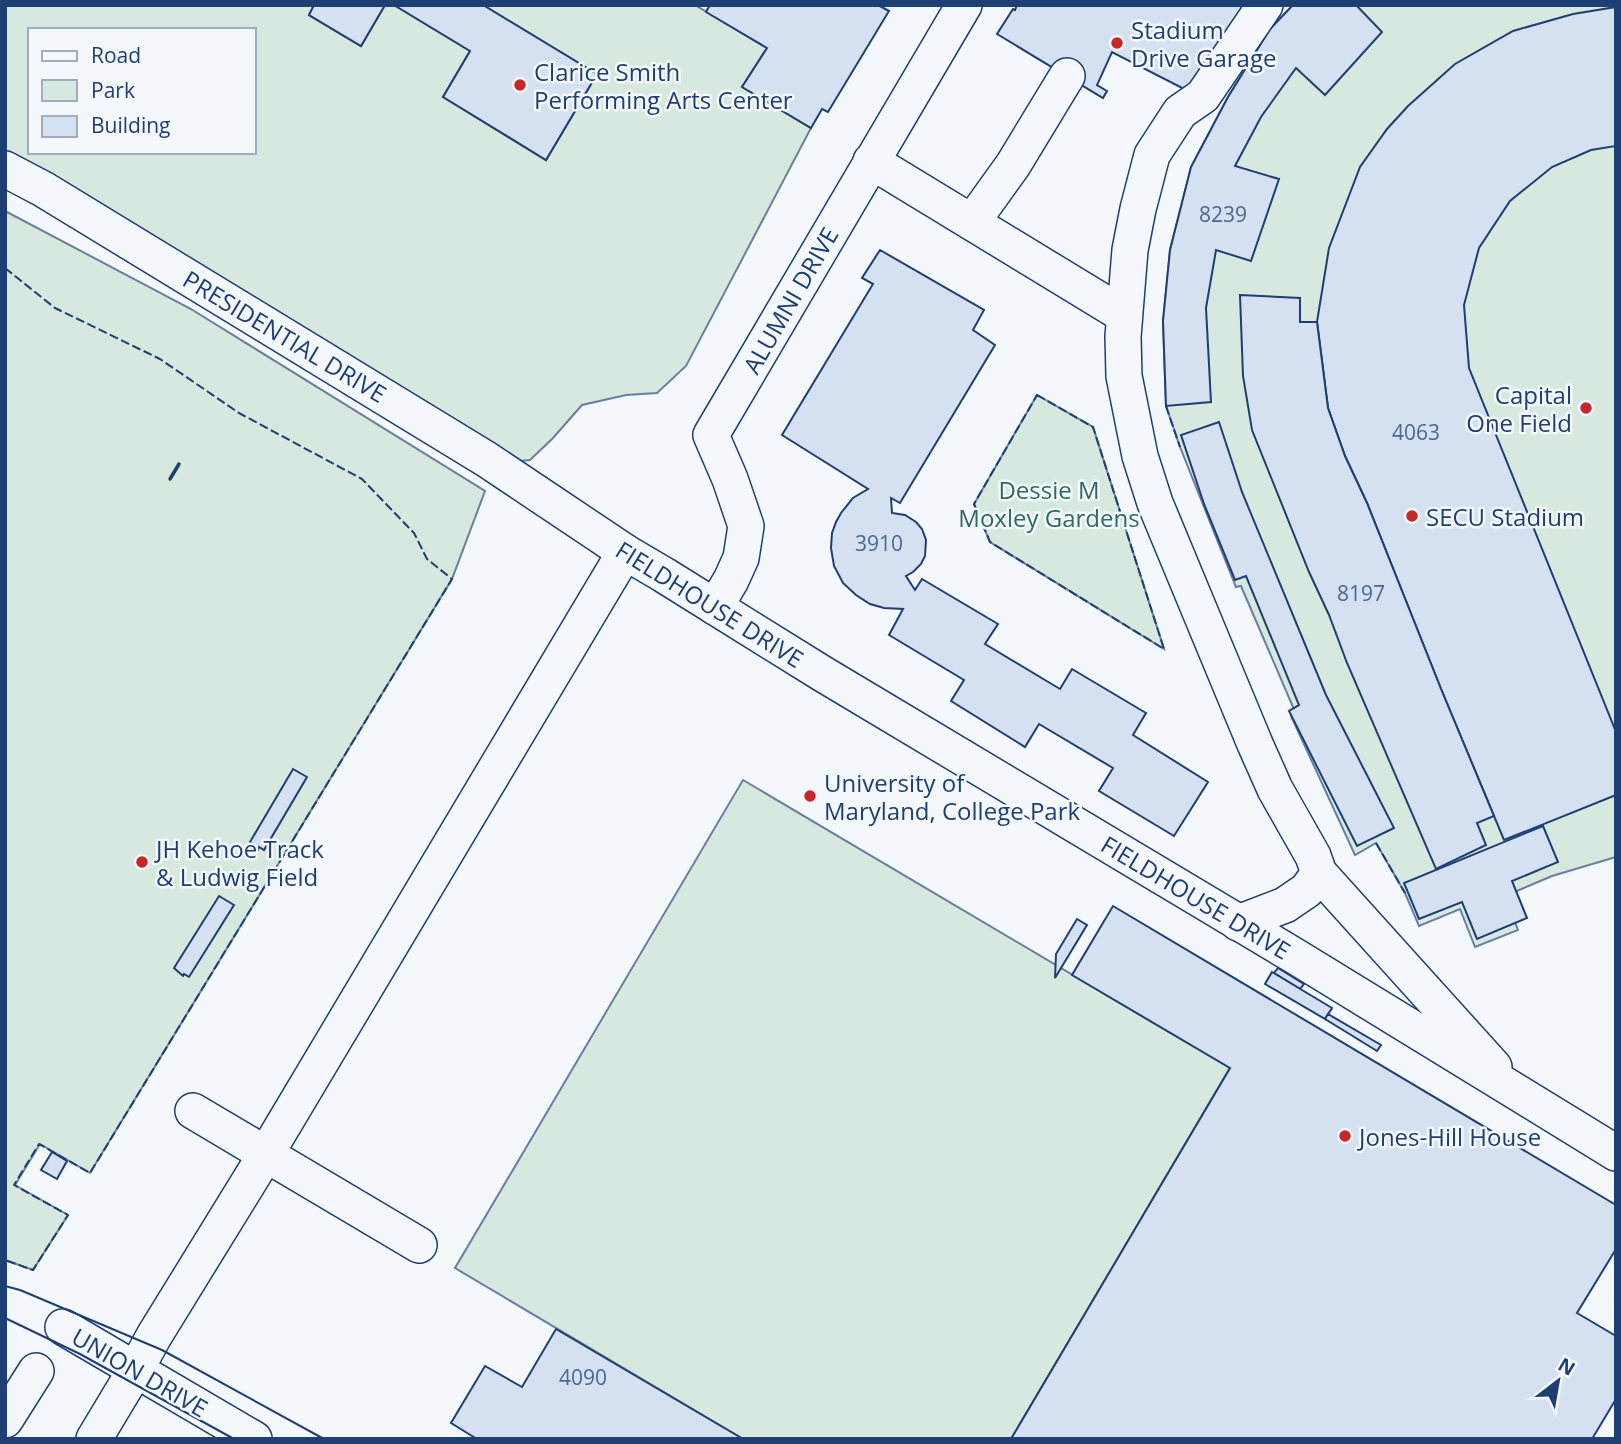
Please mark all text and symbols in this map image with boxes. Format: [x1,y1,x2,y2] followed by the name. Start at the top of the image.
[1131,13,1276,74] place label: Stadium Drive Garage
[28,28,256,154] legend
[1109,35,1125,51] marker: Stadium Drive Garage
[91,41,141,69] text: Road
[534,55,793,116] place label: Clarice Smith Performing Arts Center
[91,76,135,104] text: Park
[512,77,528,93] marker: Clarice Smith Performing Arts Center
[91,111,170,139] text: Building
[1199,200,1247,228] house number: 8239
[735,221,845,379] street label: ALUMNI DRIVE
[177,262,393,410] street label: PRESIDENTIAL DRIVE
[1466,378,1572,439] place label: Capital One Field
[1578,400,1594,416] marker: Capital One Field
[1392,418,1440,446] house number: 4063
[958,473,1140,534] park label: Dessie M Moxley Gardens
[1426,500,1584,533] place label: SECU Stadium
[1404,508,1420,524] marker: SECU Stadium
[855,529,903,557] house number: 3910
[610,533,810,675] street label: FIELDHOUSE DRIVE
[1337,579,1385,607] house number: 8197
[824,766,1080,827] place label: University of Maryland, College Park
[802,788,818,804] marker: University of Maryland, College Park
[1095,827,1297,967] street label: FIELDHOUSE DRIVE
[154,832,324,893] place label: JH Kehoe Track & Ludwig Field
[134,854,150,870] marker: JH Kehoe Track & Ludwig Field
[1357,1120,1541,1153] place label: Jones-Hill House
[1337,1128,1353,1144] marker: Jones-Hill House
[66,1320,214,1424] street label: UNION DRIVE
[1523,1346,1593,1416] north arrow
[1553,1351,1580,1382] text: N
[559,1363,607,1391] house number: 4090

